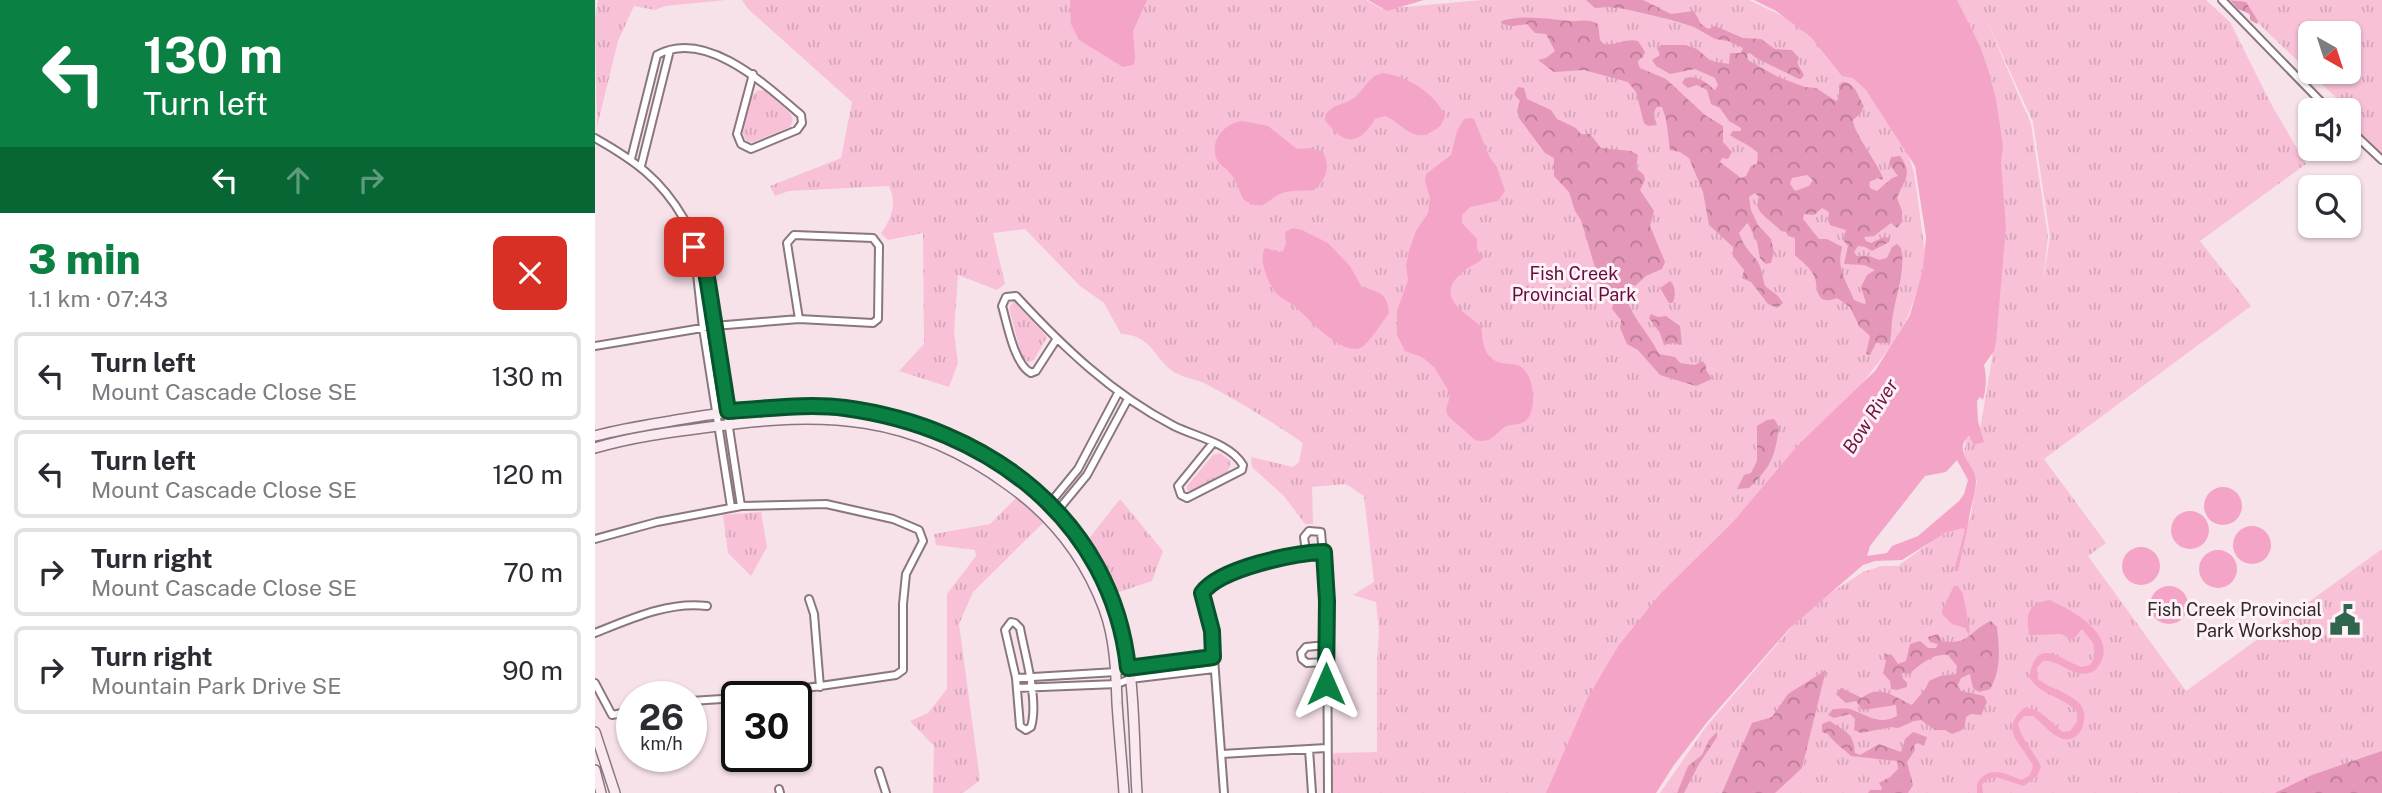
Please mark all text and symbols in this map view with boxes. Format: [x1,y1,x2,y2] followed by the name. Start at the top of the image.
[2298,21,2361,84] north arrow
[2298,21,2361,238] map controls
[143,26,283,84] text: 130 m
[28,28,119,119] icon: left
[143,85,268,122] text: Turn left
[2298,98,2361,161] button: sound
[206,161,244,199] icon: left
[279,161,317,199] icon: ahead
[352,161,390,199] icon: right
[2298,175,2361,238] button: search
[664,217,724,277] pin
[675,228,713,266] icon: arrive
[28,234,141,283] text: 3 min
[493,236,567,310] button: close
[1512,263,1636,305] park label: Fish Creek Provincial Park
[28,285,168,312] text: 1.1 km · 07:43
[91,347,196,378] text: Turn left
[32,357,70,395] icon: left
[491,361,563,392] text: 130 m
[1838,374,1903,457] water label: Bow River
[91,378,357,405] text: Mount Cascade Close SE
[91,445,196,476] text: Turn left
[32,455,70,493] icon: left
[492,459,563,490] text: 120 m
[91,476,357,503] text: Mount Cascade Close SE
[91,543,213,574] text: Turn right
[32,553,70,591] icon: right
[503,557,563,588] text: 70 m
[91,574,357,601] text: Mount Cascade Close SE
[2147,599,2322,641] place label: Fish Creek Provincial Park Workshop
[2328,603,2362,637] public building icon: Fish Creek Provincial Park Workshop
[91,641,213,672] text: Turn right
[1289,647,1363,721] position arrow
[32,651,70,689] icon: right
[502,655,563,686] text: 90 m
[91,672,341,699] text: Mountain Park Drive SE
[721,681,812,772] speed limit sign: 30
[639,697,684,738] text: 26
[640,733,683,754] text: km/h

